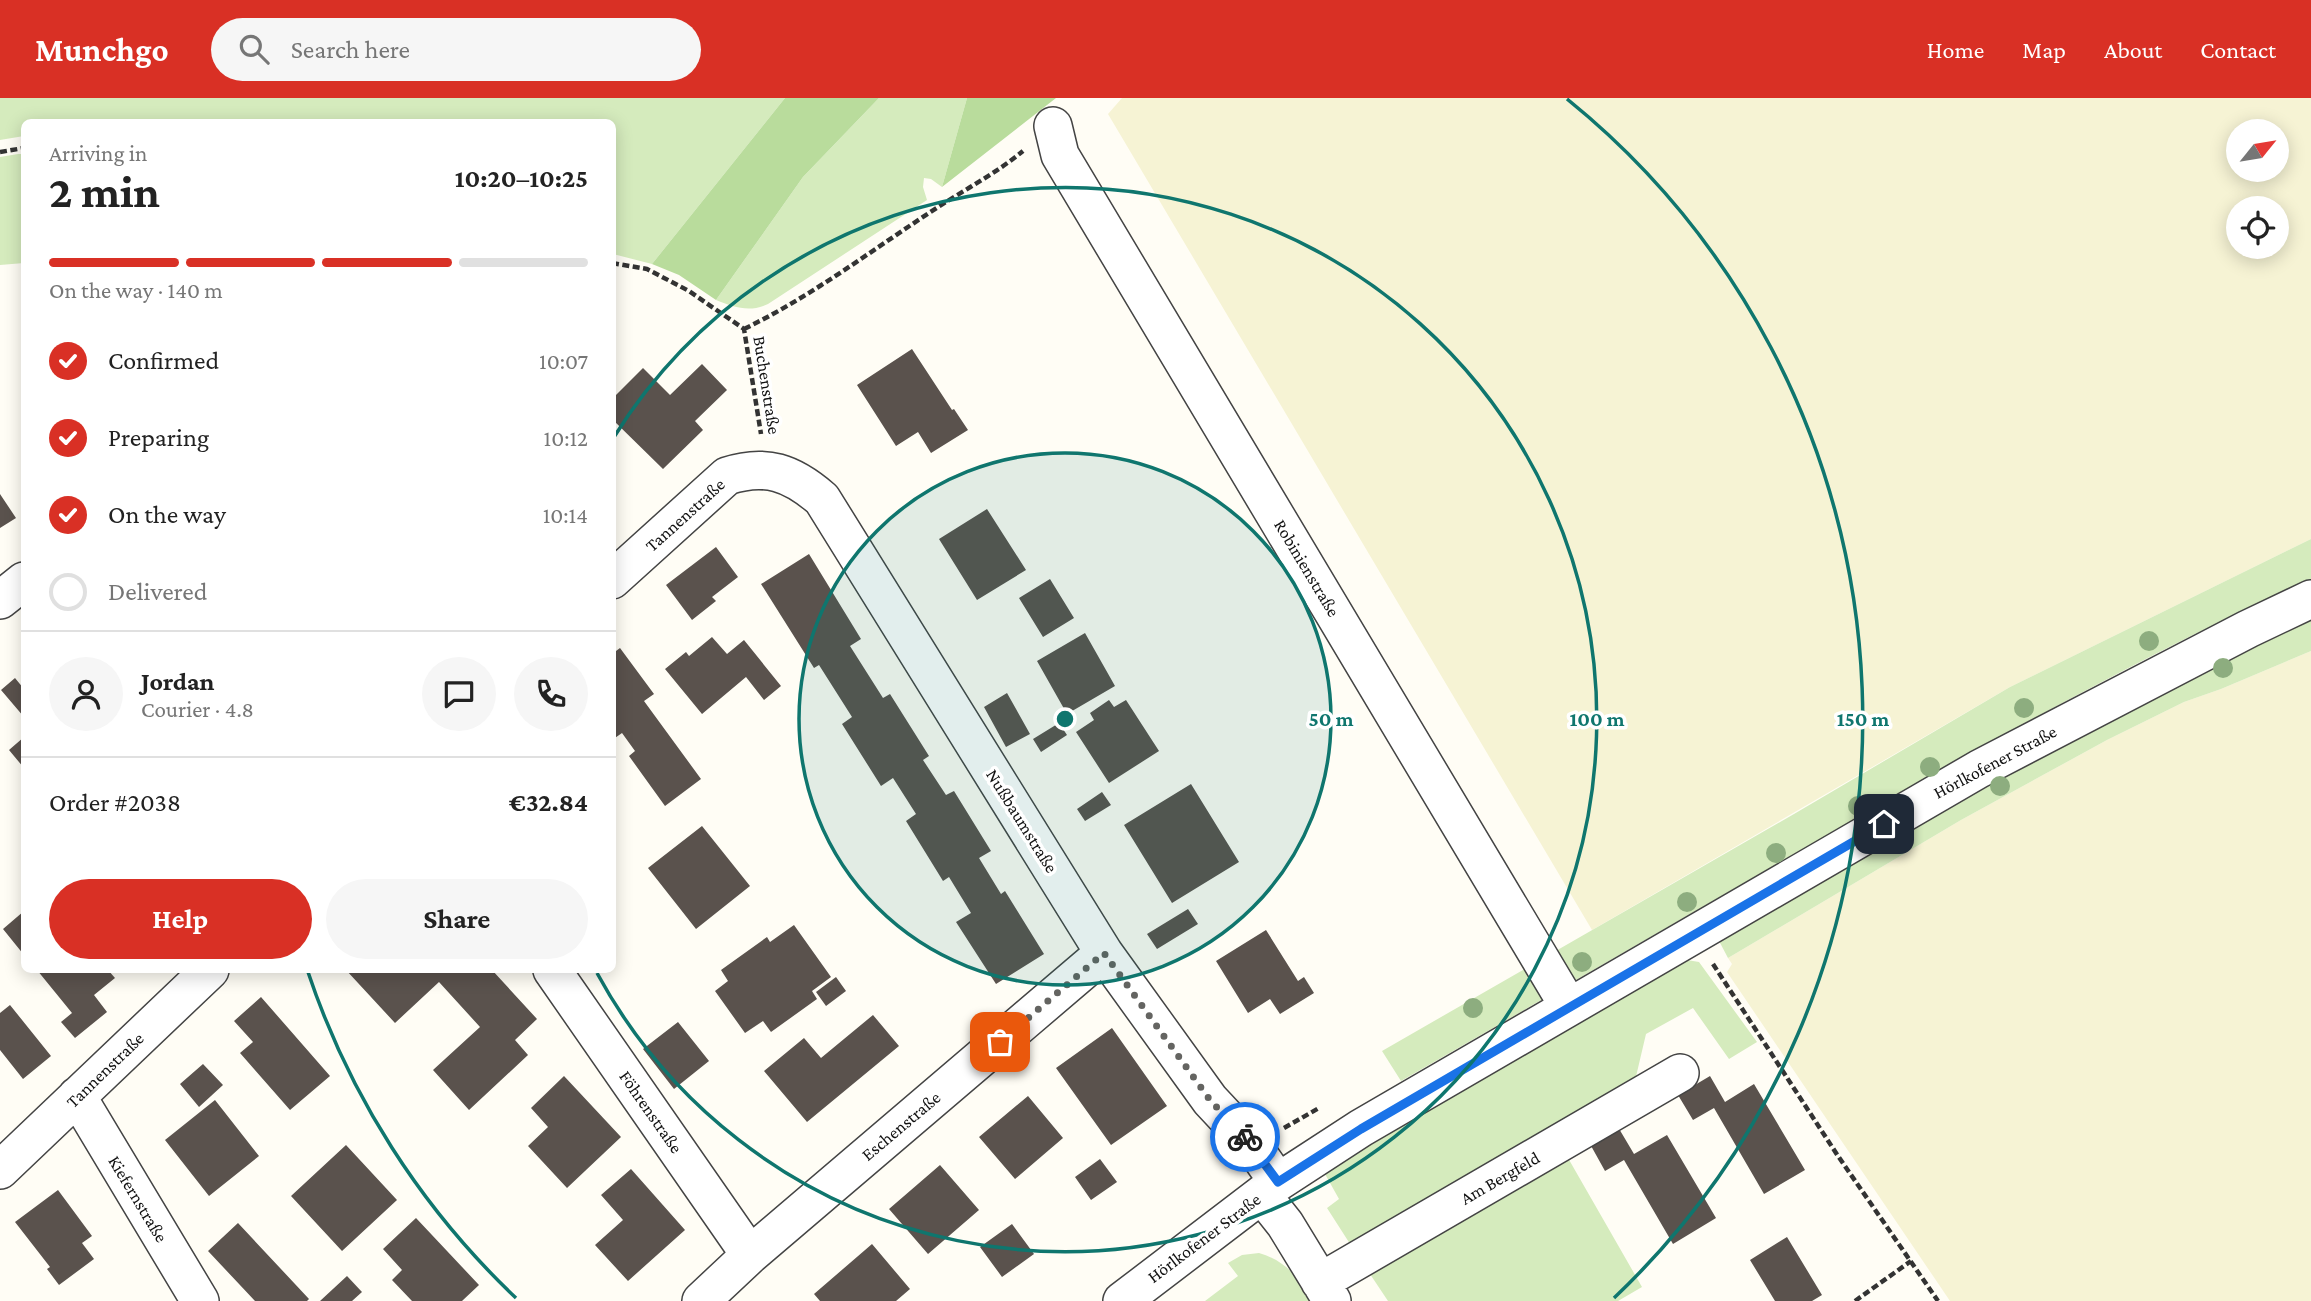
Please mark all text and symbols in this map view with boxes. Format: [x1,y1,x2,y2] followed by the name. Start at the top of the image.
[211,18,701,81] search box
[235,30,273,68] icon: search
[35,31,169,68] text: Munchgo
[291,35,410,64] text: Search here
[1927,36,1984,63] text: Home
[2022,36,2066,63] text: Map
[2104,36,2162,63] text: About
[2200,36,2276,63] text: Contact
[2226,119,2289,182] north arrow
[2226,119,2289,259] map controls
[49,140,147,166] text: Arriving in
[455,164,588,193] text: 10:20–10:25
[49,166,160,217] text: 2 min
[2226,196,2289,259] button: locate
[49,277,223,303] text: On the way · 140 m
[749,334,785,436] street label: Buchenstraße
[49,342,87,380] icon: check
[108,346,219,375] text: Confirmed
[539,348,588,374] text: 10:07
[49,419,87,457] icon: check
[108,423,209,452] text: Preparing
[544,425,588,451] text: 10:12
[641,474,729,556] street label: Tannenstraße
[49,496,87,534] icon: check
[108,500,226,529] text: On the way
[543,502,588,528] text: 10:14
[1270,516,1344,620] street label: Robinienstraße
[108,577,207,606] text: Delivered
[49,657,123,731] button: person
[422,657,496,731] button: chat
[514,657,588,731] button: phone
[141,667,215,696] text: Jordan
[141,696,254,722] text: Courier · 4.8
[1053,707,1077,731] centre of rings
[1309,707,1354,731] text: 50 m
[1569,707,1625,731] text: 100 m
[1837,707,1890,731] text: 150 m
[1930,721,2060,803] street label: Hörlkofener Straße
[982,766,1062,876] street label: Nußbaumstraße
[49,788,181,817] text: Order #2038
[509,788,588,817] text: €32.84
[1854,794,1914,854] pin
[1865,805,1903,843] icon: home
[49,879,312,959] button: Help
[326,879,588,959] button: Share
[970,1012,1030,1072] pin
[981,1023,1019,1061] icon: bag
[62,1028,148,1112] street label: Tannenstraße
[615,1067,687,1157] street label: Föhrenstraße
[857,1087,945,1165] street label: Eschenstraße
[1210,1102,1280,1172] courier
[1226,1118,1264,1156] icon: bike
[1457,1147,1544,1209] street label: Am Bergfeld
[104,1152,172,1246] street label: Kiefernstraße
[1144,1189,1265,1287] street label: Hörlkofener Straße

